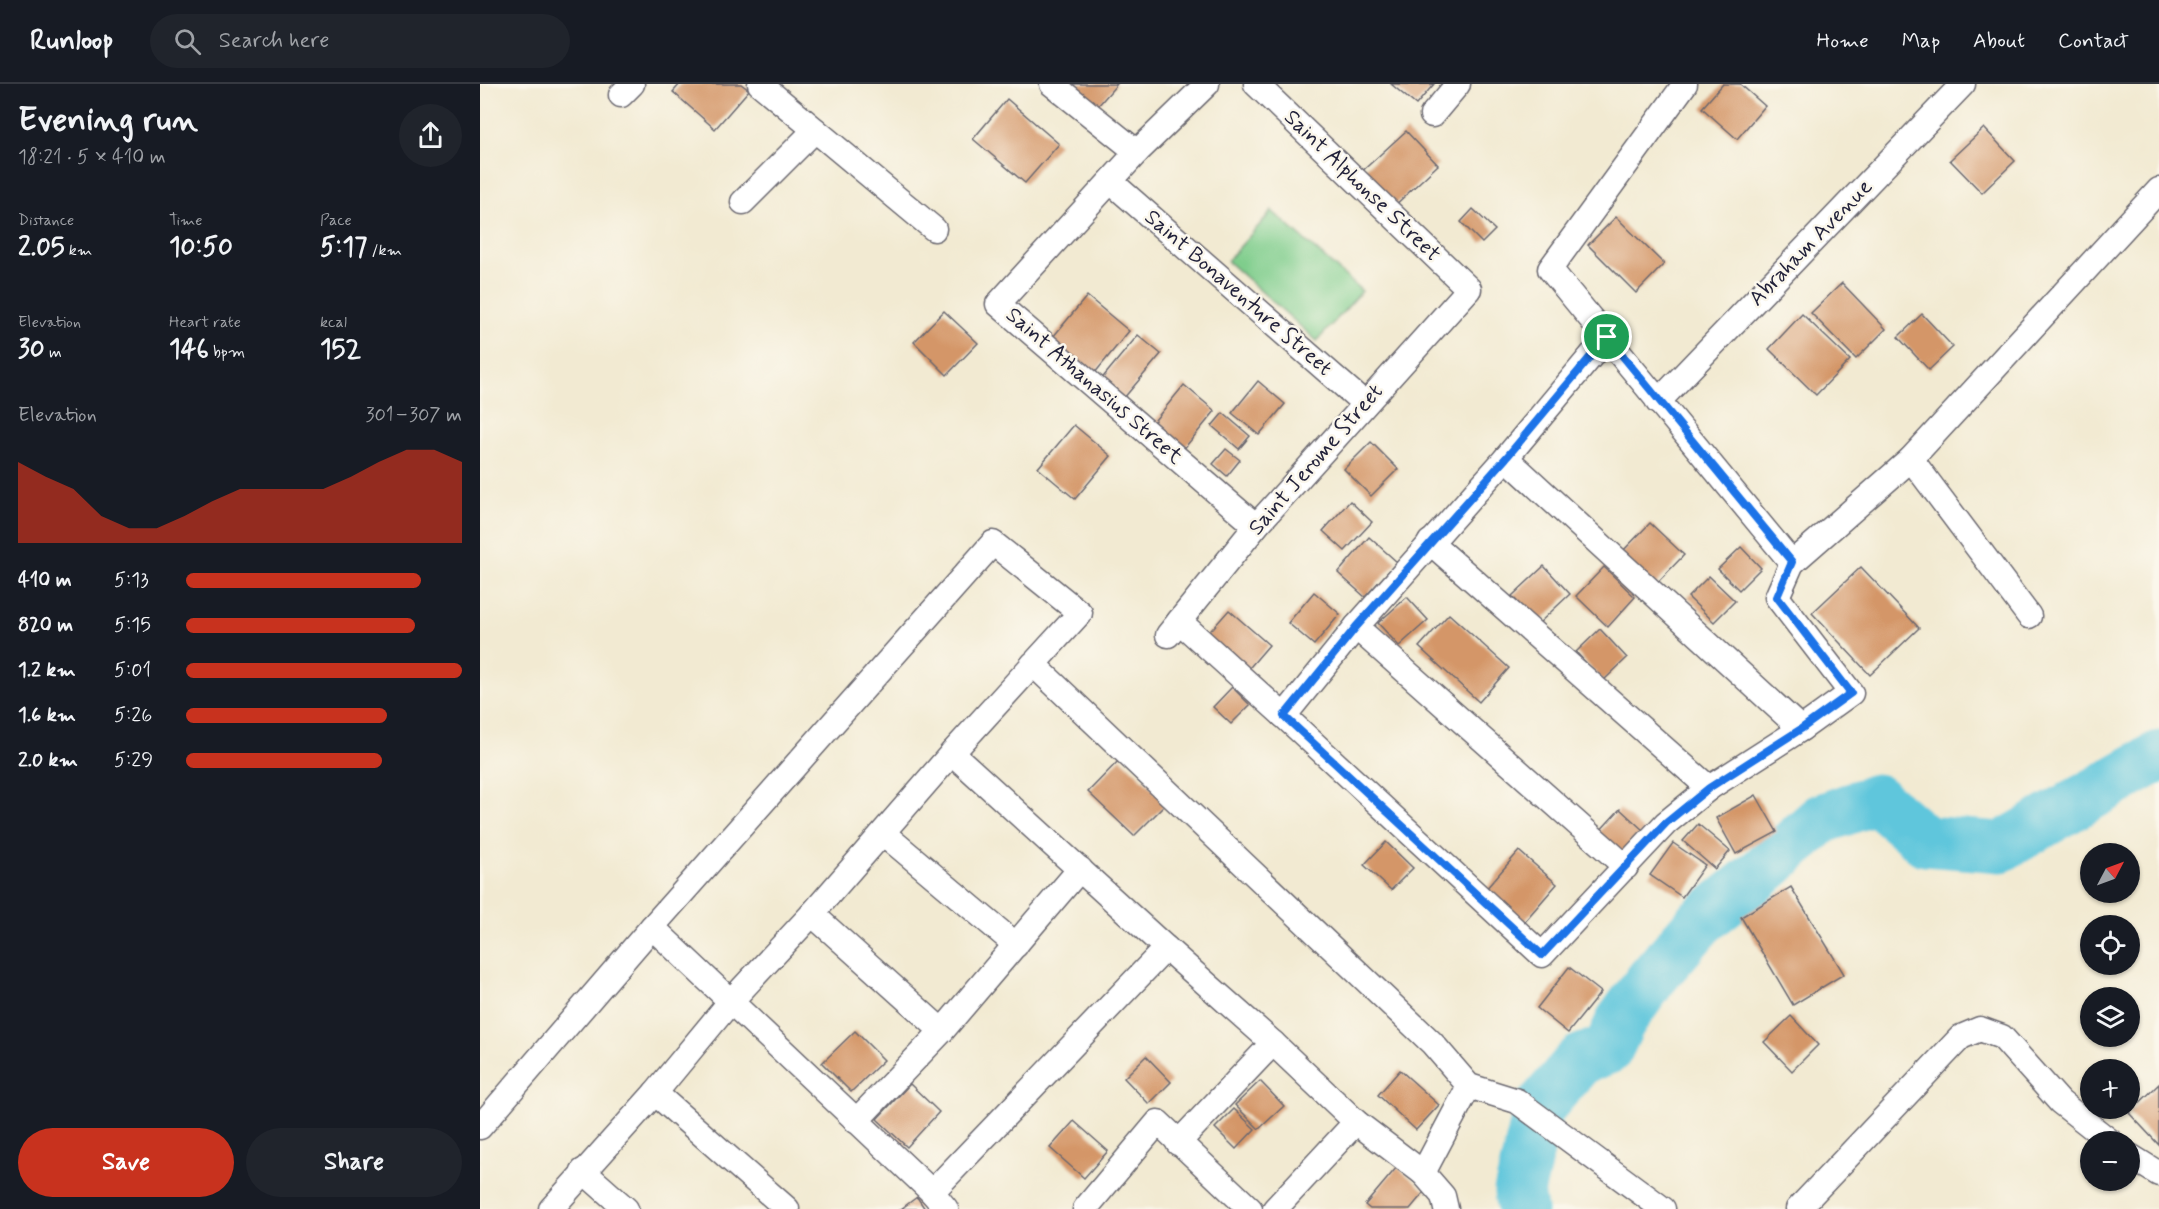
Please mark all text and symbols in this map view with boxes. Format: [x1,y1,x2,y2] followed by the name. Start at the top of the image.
[150,14,570,68] search box
[30,23,114,60] text: Runloop
[171,25,204,58] icon: search
[219,27,329,55] text: Search here
[1817,27,1869,55] text: Home
[1902,27,1940,55] text: Map
[1973,27,2025,55] text: About
[2058,27,2129,55] text: Contact
[18,99,198,143] text: Evening run
[399,104,462,167] button: share
[1278,104,1446,268] street label: Saint Alphonse Street
[18,144,166,171] text: 18:21 · 5 × 410 m
[1743,173,1879,313] street label: Abraham Avenue
[1138,204,1338,382] street label: Saint Bonaventure Street
[18,210,74,231] text: Distance
[169,210,203,231] text: Time
[320,210,352,231] text: Pace
[18,231,65,265] text: 2.05
[169,231,233,265] text: 10:50
[320,231,367,265] text: 5:17
[65,240,92,261] text: km
[367,240,402,261] text: /km
[1000,301,1188,471] street label: Saint Athanasius Street
[1581,311,1632,362] pin
[18,312,81,333] text: Elevation
[169,312,241,333] text: Heart rate
[320,312,347,333] text: kcal
[1590,320,1623,353] icon: arrive
[18,333,45,367] text: 30
[169,333,209,367] text: 146
[320,333,361,367] text: 152
[45,342,62,363] text: m
[209,342,245,363] text: bpm
[1243,378,1389,542] street label: Saint Jerome Street
[18,402,97,429] text: Elevation
[365,402,462,429] text: 301–307 m
[18,567,72,594] text: 410 m
[114,567,149,594] text: 5:13
[18,612,73,639] text: 820 m
[114,612,151,639] text: 5:15
[18,657,75,684] text: 1.2 km
[114,657,151,684] text: 5:01
[18,702,76,729] text: 1.6 km
[114,702,152,729] text: 5:26
[18,747,78,774] text: 2.0 km
[114,747,153,774] text: 5:29
[2080,843,2140,903] north arrow
[2080,843,2140,1191] map controls
[2080,915,2140,975] button: locate
[2080,987,2140,1047] button: layers
[2080,1059,2140,1119] button: +
[18,1128,234,1197] button: Save
[246,1128,462,1197] button: Share
[2080,1131,2140,1191] button: −

